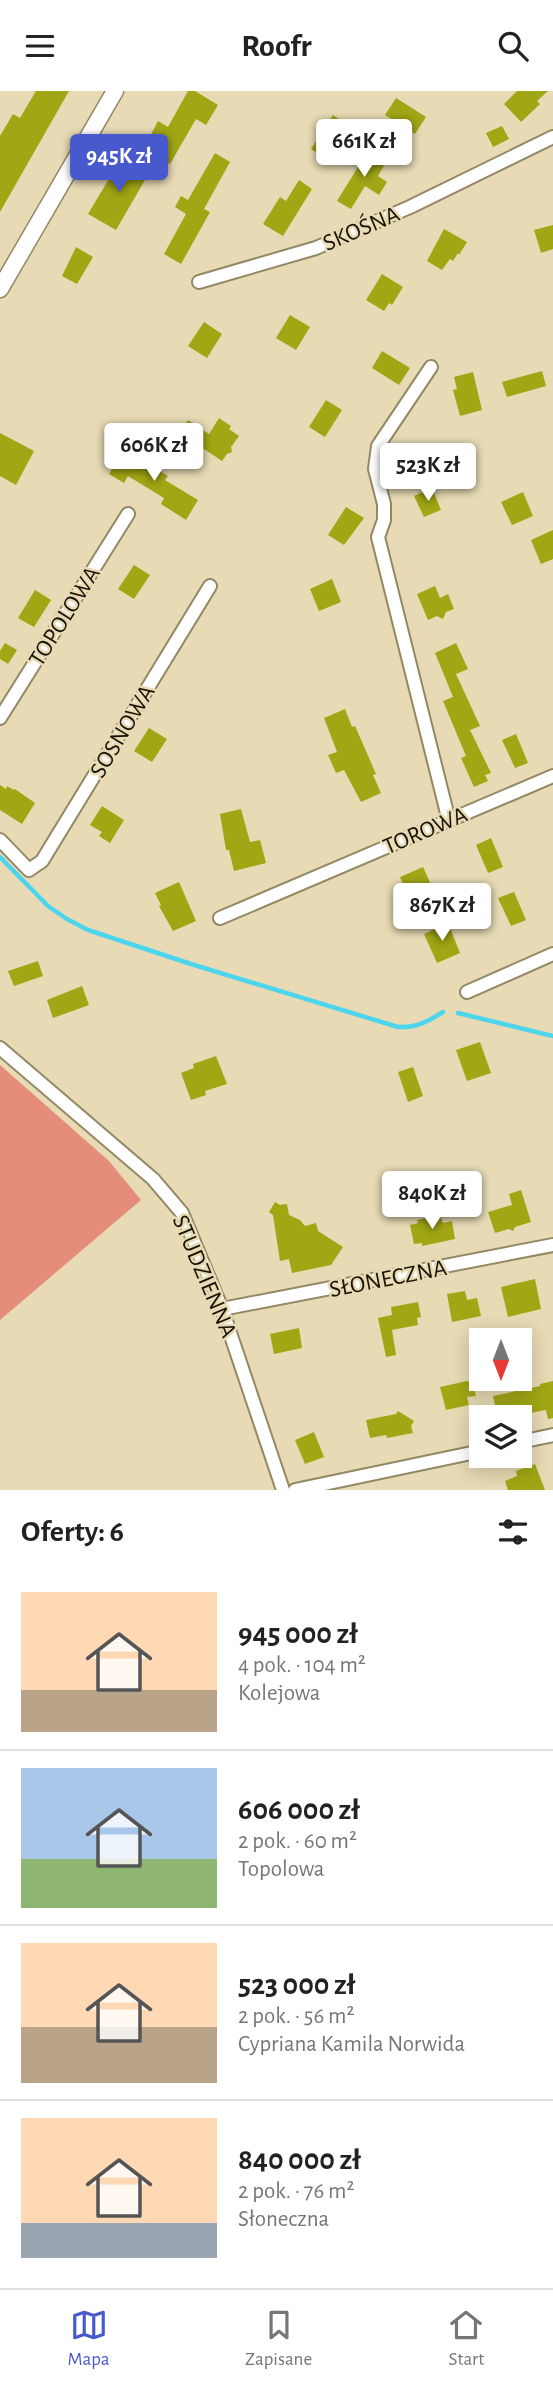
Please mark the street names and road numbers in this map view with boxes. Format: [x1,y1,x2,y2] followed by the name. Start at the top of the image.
[319,200,403,256] street label: SKOŚNA
[25,562,105,671] street label: TOPOLOWA
[86,681,160,782] street label: SOSNOWA
[380,802,471,859] street label: TOROWA
[168,1212,241,1341] street label: STUDZIENNA
[327,1256,449,1302] street label: SŁONECZNA

